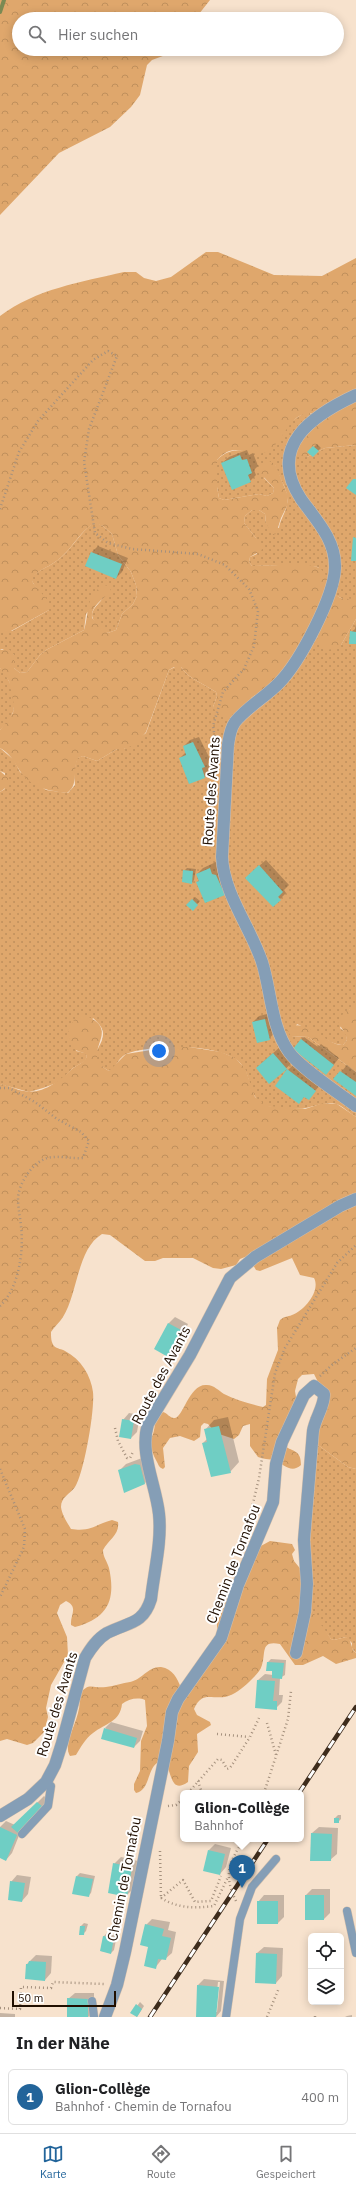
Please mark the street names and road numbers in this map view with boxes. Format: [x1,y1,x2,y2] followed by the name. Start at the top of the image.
[198,736,224,846] street label: Route des Avants
[127,1323,195,1427] street label: Route des Avants
[202,1502,264,1626] street label: Chemin de Tornafou
[32,1649,82,1759] street label: Route des Avants
[103,1815,145,1943] street label: Chemin de Tornafou

